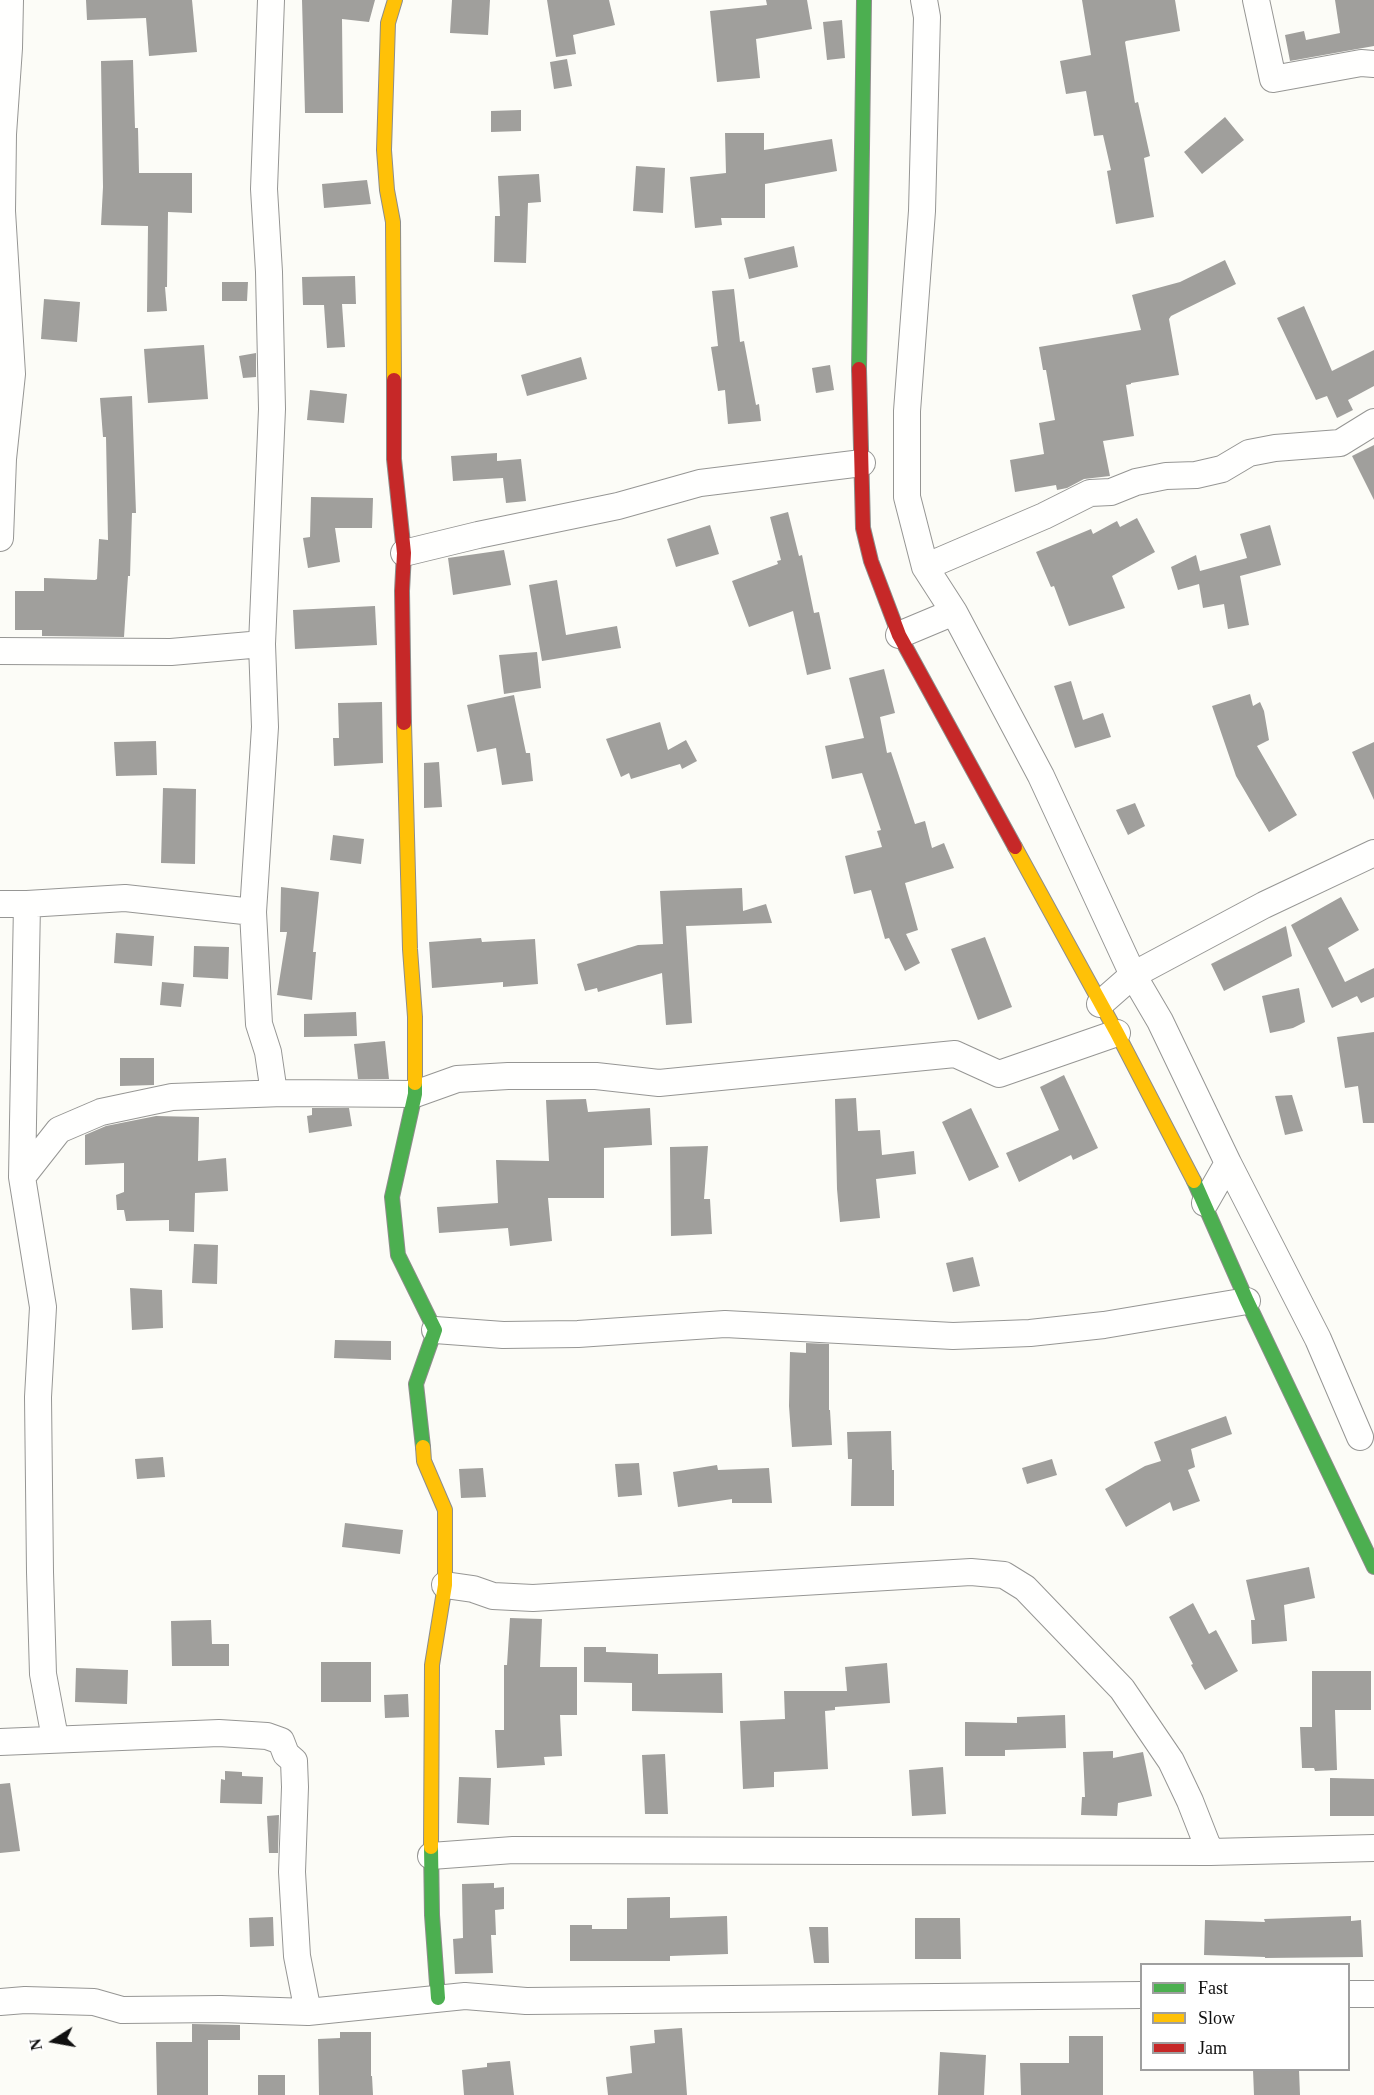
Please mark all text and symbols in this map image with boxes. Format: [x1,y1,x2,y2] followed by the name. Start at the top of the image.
[1140,1963,1350,2071] legend
[1198,1978,1228,1998] text: Fast
[1198,2008,1235,2028] text: Slow
[24,2011,84,2071] north arrow
[26,2037,45,2052] text: N
[1198,2038,1227,2058] text: Jam

